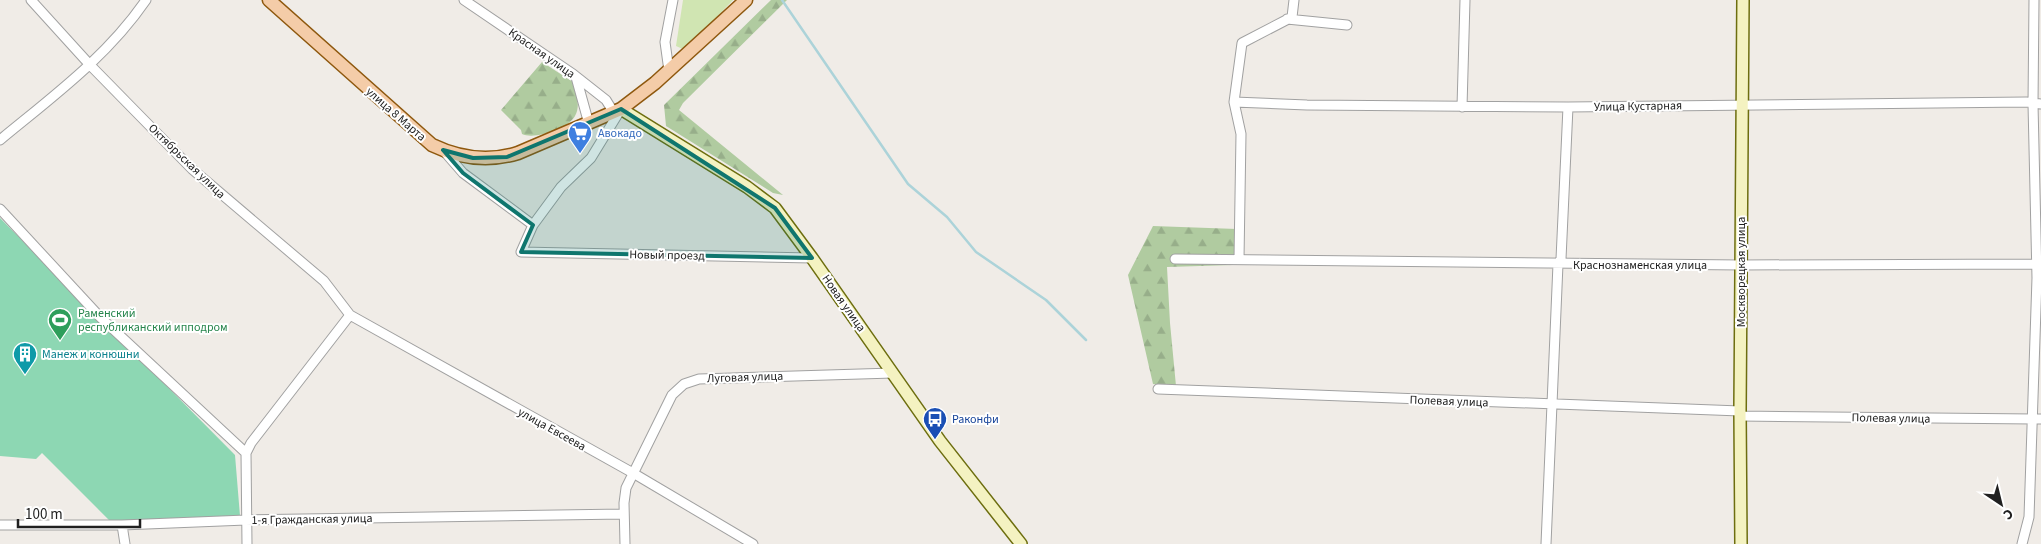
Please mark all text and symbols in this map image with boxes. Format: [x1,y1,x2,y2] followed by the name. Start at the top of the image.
[505,24,578,83] street label: Красная улица
[362,83,429,145] street label: улица 8 Марта
[1594,97,1682,116] street label: Улица Кустарная
[144,120,229,203] street label: Октябрьская улица
[567,120,593,154] supermarket icon: Авокадо
[598,125,642,142] place label: Авокадо
[1733,217,1750,327] street label: Москворецкая улица
[629,246,705,265] street label: Новый проезд
[1573,257,1707,274] street label: Краснознаменская улица
[818,271,870,335] street label: Новая улица
[78,305,228,336] place label: Раменский республиканский ипподром
[47,307,73,341] sports icon: Раменский республиканский ипподром
[12,341,38,375] building icon: Манеж и конюшни
[42,346,140,363] place label: Манеж и конюшни
[707,368,783,387] street label: Луговая улица
[1409,392,1489,411] street label: Полевая улица
[515,404,589,455] street label: улица Евсеева
[922,406,948,440] bus stop icon: Раконфи
[1851,409,1931,428] street label: Полевая улица
[952,411,999,428] place label: Раконфи
[1976,479,2026,529] north arrow
[18,496,140,528] scale bar
[1999,503,2017,524] text: С
[25,504,63,525] text: 100 m
[251,510,373,529] street label: 1-я Гражданская улица

